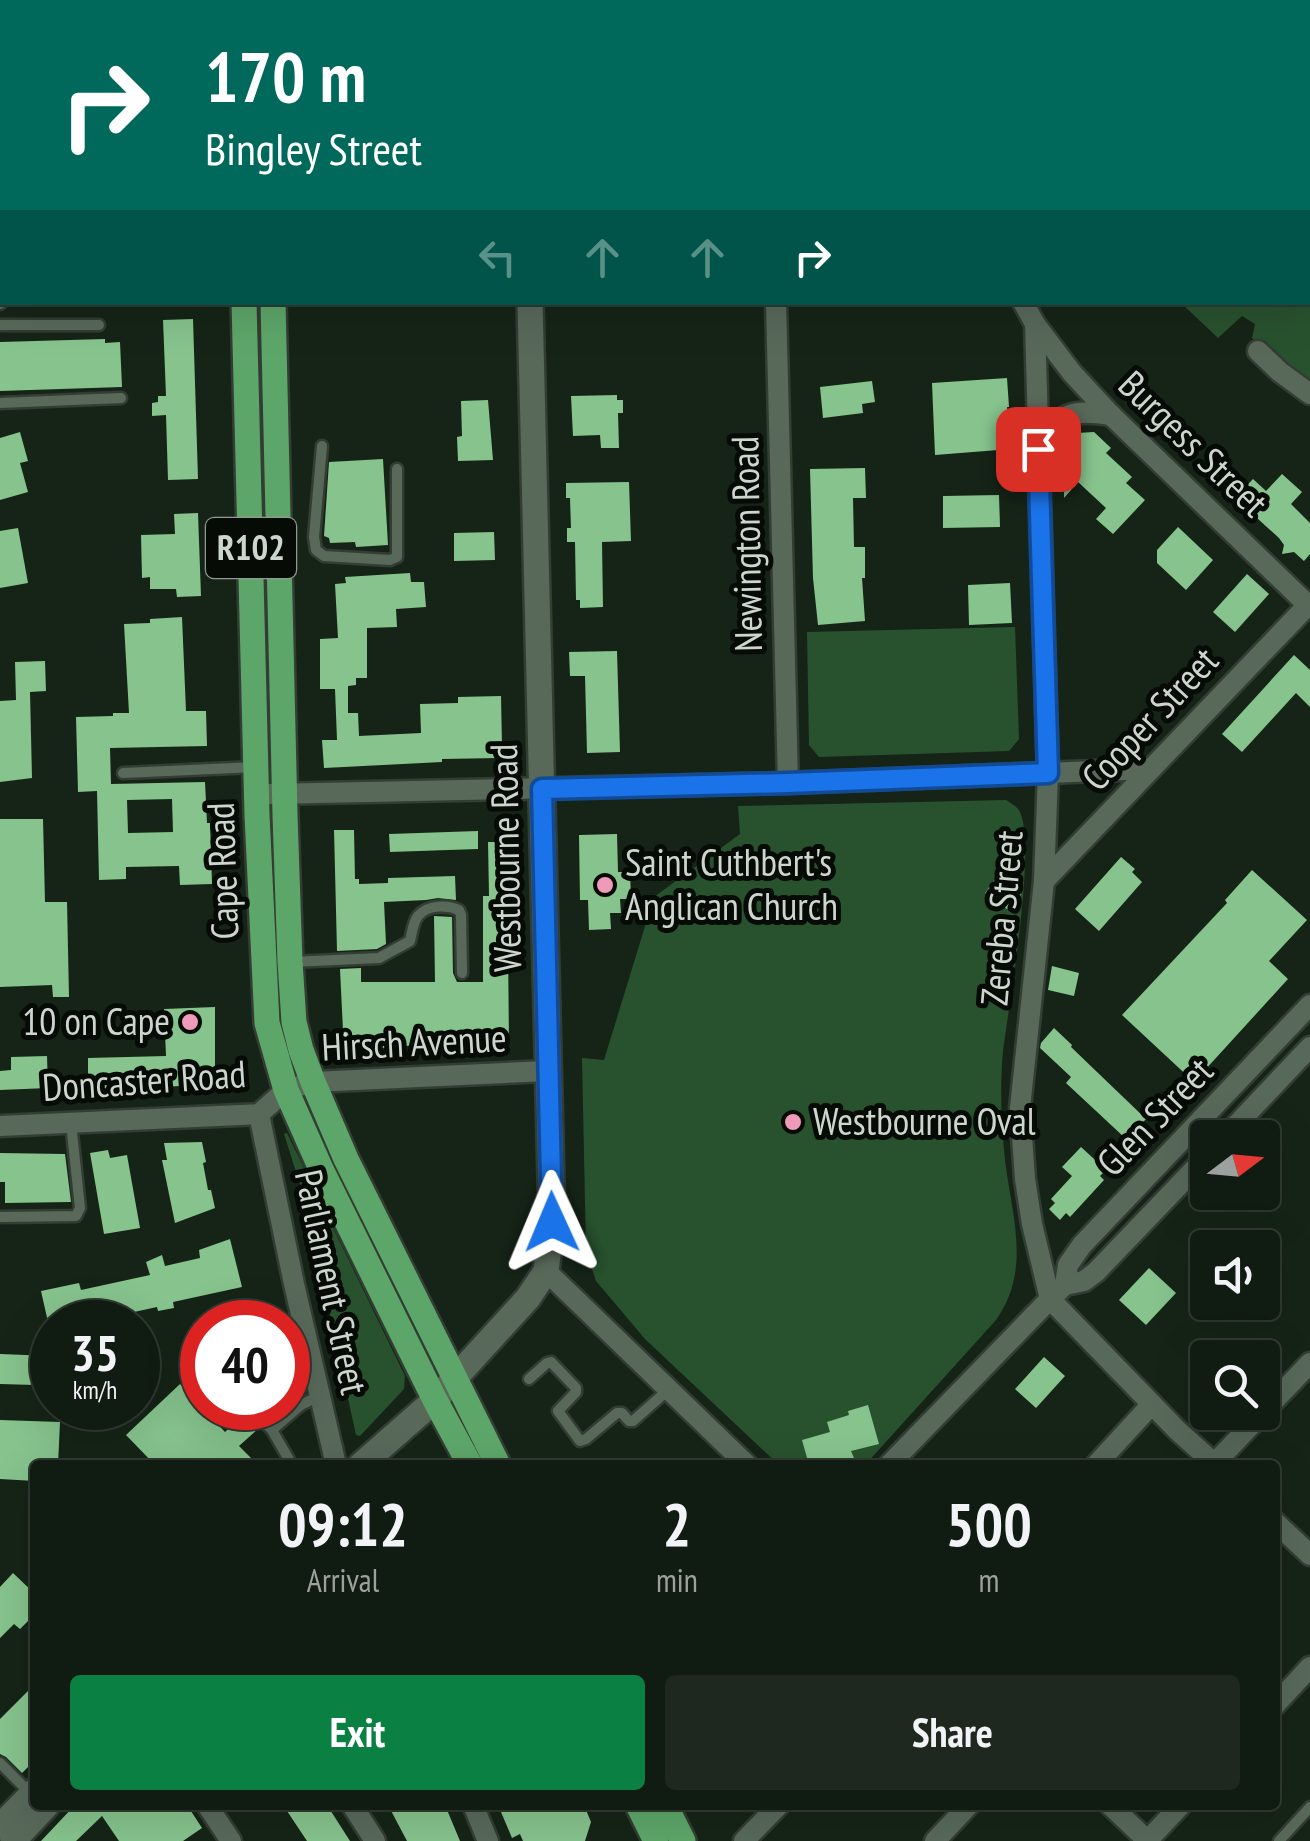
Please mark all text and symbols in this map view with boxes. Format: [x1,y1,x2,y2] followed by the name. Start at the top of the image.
[205,31,366,121] text: 170 m
[40,40,170,170] icon: right
[205,119,422,177] text: Bingley Street
[470,230,525,285] icon: left
[575,230,630,285] icon: ahead
[680,230,735,285] icon: ahead
[785,230,840,285] icon: right
[1109,360,1280,527] street label: Burgess Street
[996,407,1081,492] pin
[1011,422,1066,477] icon: arrive
[719,436,772,652] street label: Newington Road
[206,518,296,578] road number: R102
[1070,636,1228,800] street label: Cooper Street
[478,743,531,973] street label: Westbourne Road
[195,802,248,940] street label: Cape Road
[968,828,1033,1007] street label: Zereba Street
[625,837,838,930] place label: Saint Cuthbert's Anglican Church
[594,874,616,896] marker: Saint Cuthbert's Anglican Church
[22,996,170,1045] place label: 10 on Cape
[179,1011,201,1033] marker: 10 on Cape
[320,1012,508,1071] street label: Hirsch Avenue
[1085,1046,1223,1186] street label: Glen Street
[41,1048,247,1111] street label: Doncaster Road
[813,1096,1036,1145] place label: Westbourne Oval
[782,1111,804,1133] marker: Westbourne Oval
[1190,1120,1280,1210] north arrow
[1190,1120,1280,1430] map controls
[285,1165,380,1399] street label: Parliament Street
[500,1170,604,1274] position arrow
[1190,1230,1280,1320] button: sound
[180,1300,310,1430] speed limit sign: 40
[71,1320,119,1385] text: 35
[1190,1340,1280,1430] button: search
[73,1374,117,1406] text: km/h
[278,1485,408,1563] text: 09:12
[663,1485,691,1563] text: 2
[946,1485,1032,1563] text: 500
[307,1559,379,1601] text: Arrival
[656,1559,698,1601] text: min
[978,1559,999,1601] text: m
[70,1675,645,1790] button: Exit
[665,1675,1240,1790] button: Share

